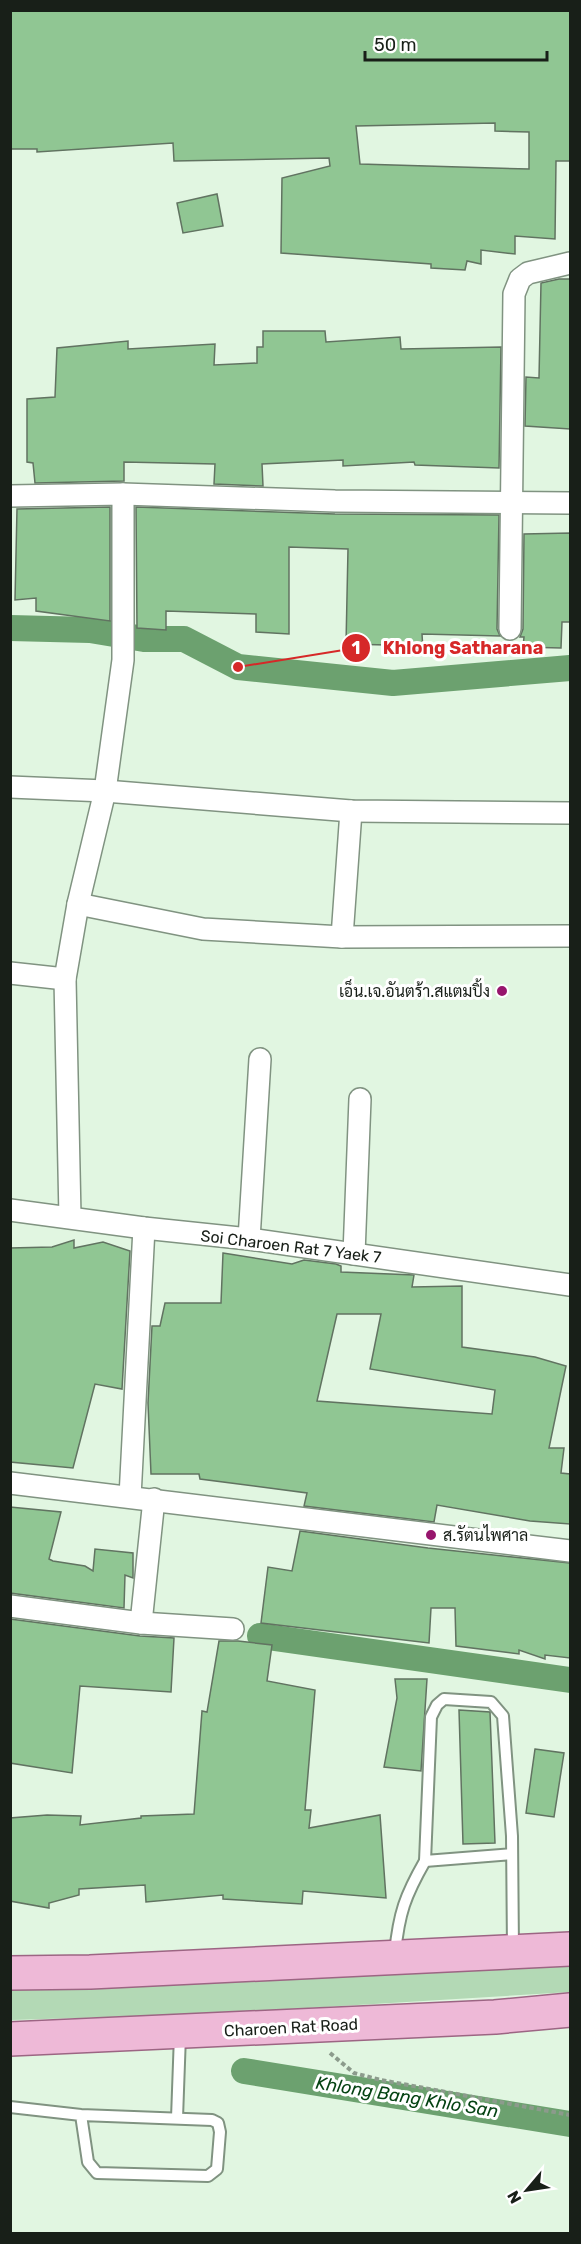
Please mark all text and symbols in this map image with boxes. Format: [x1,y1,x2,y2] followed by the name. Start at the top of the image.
[365,24,546,62] scale bar
[374,34,417,56] text: 50 m
[341,630,556,666] callout: Khlong Satharana
[352,637,360,659] text: 1
[383,637,543,659] text: Khlong Satharana
[339,978,490,1001] place label: เอ็น.เจ.อันตร้า.สแตมปิ้ง
[495,984,509,998] marker: เอ็น.เจ.อันตร้า.สแตมปิ้ง
[200,1226,382,1267] street label: Soi Charoen Rat 7 Yaek 7
[443,1524,528,1545] place label: ส.รัตนไพศาล
[424,1528,438,1542] marker: ส.รัตนไพศาล
[223,2014,359,2040] street label: Charoen Rat Road
[314,2072,500,2122] water label: Khlong Bang Khlo San
[497,2160,557,2220] north arrow
[503,2187,525,2207] text: N

